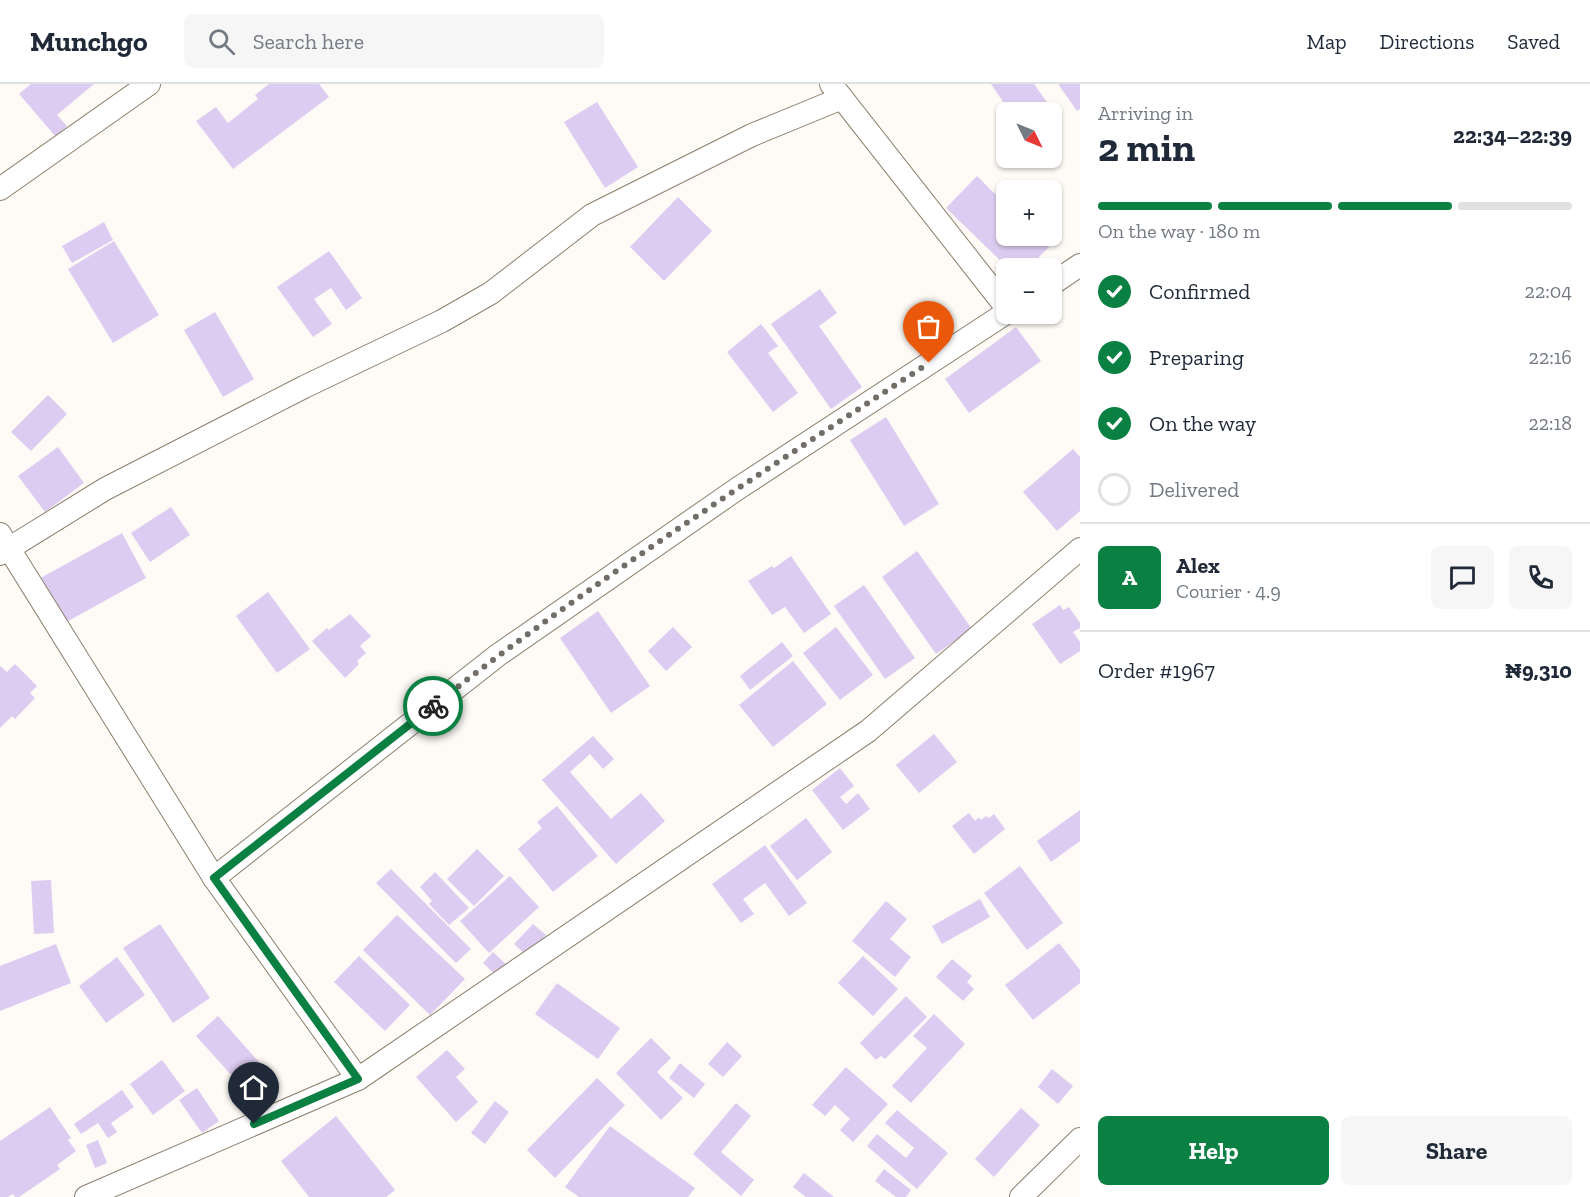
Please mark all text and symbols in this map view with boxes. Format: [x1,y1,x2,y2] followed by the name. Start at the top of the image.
[184,14,604,68] search box
[30,25,148,58] text: Munchgo
[205,25,238,58] icon: search
[253,28,364,55] text: Search here
[1307,29,1347,54] text: Map
[1380,29,1474,54] text: Directions
[1507,29,1560,54] text: Saved
[1098,101,1193,125] text: Arriving in
[996,102,1062,168] north arrow
[996,102,1062,324] map controls
[1453,122,1572,149] text: 22:34–22:39
[1098,124,1195,171] text: 2 min
[996,180,1062,246] button: +
[1098,219,1260,243] text: On the way · 180 m
[996,258,1062,324] button: −
[1098,275,1131,308] icon: check
[1149,278,1250,305] text: Confirmed
[1525,279,1572,303] text: 22:04
[903,301,954,363] pin
[912,310,945,343] icon: bag
[1098,341,1131,374] icon: check
[1149,344,1244,371] text: Preparing
[1529,345,1572,369] text: 22:16
[1098,407,1131,440] icon: check
[1149,410,1256,437] text: On the way
[1528,411,1572,435] text: 22:18
[1149,476,1239,503] text: Delivered
[1431,546,1494,609] button: chat
[1509,546,1572,609] button: phone
[1176,552,1220,579] text: Alex
[1122,564,1137,591] text: A
[1176,579,1281,603] text: Courier · 4.9
[1098,657,1215,684] text: Order #1967
[1505,657,1572,684] text: ₦9,310
[403,676,463,736] courier
[417,690,450,723] icon: bike
[228,1062,279,1124] pin
[237,1071,270,1104] icon: home
[1098,1116,1329,1185] button: Help
[1341,1116,1572,1185] button: Share

